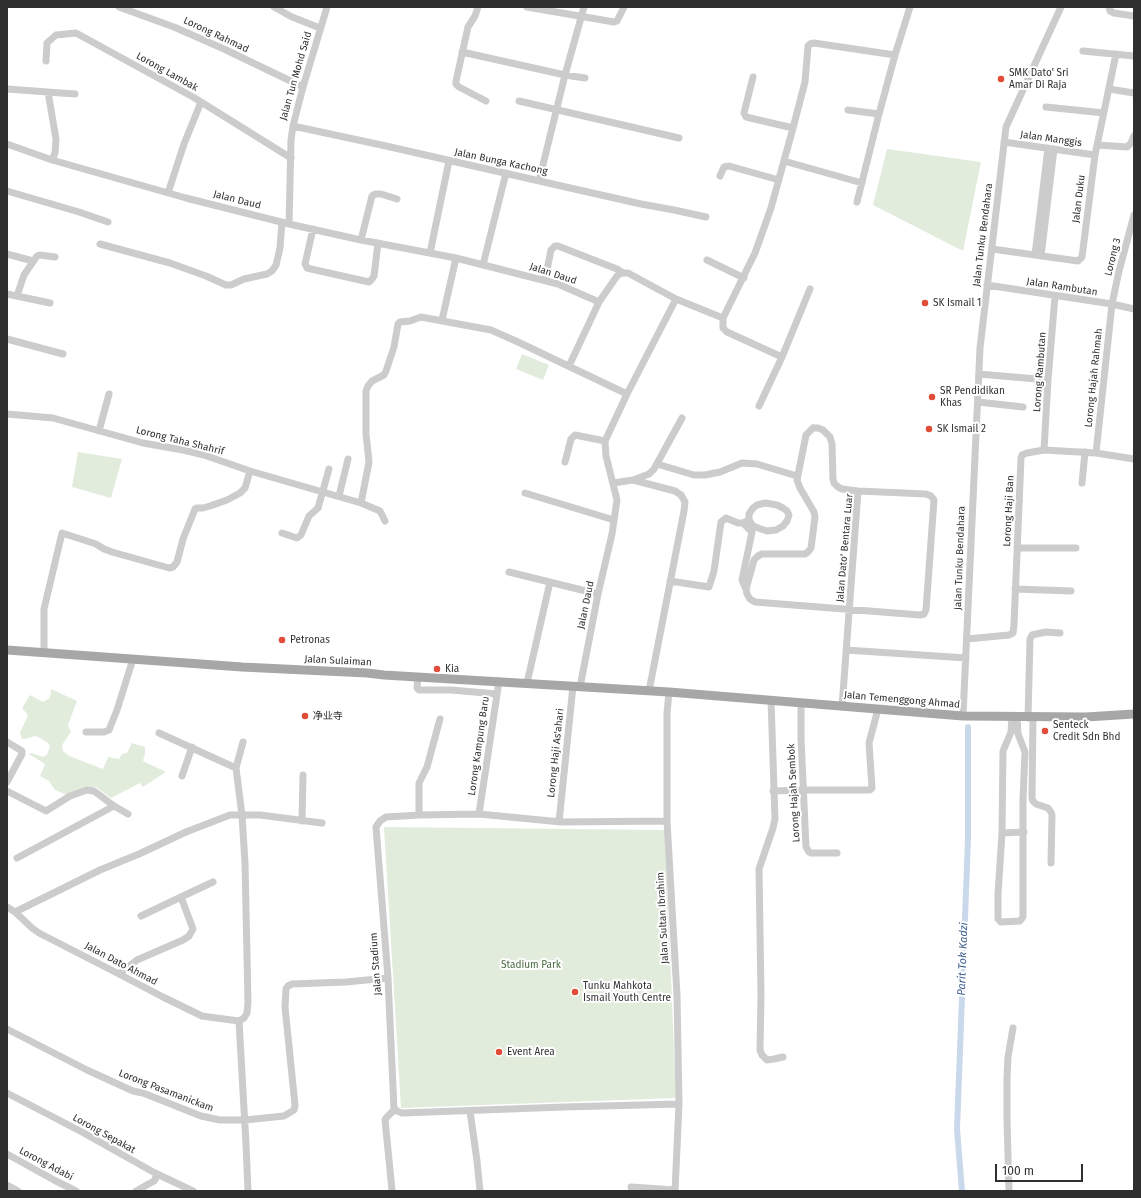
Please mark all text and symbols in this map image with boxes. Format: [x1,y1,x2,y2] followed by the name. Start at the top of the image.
[181,15,251,55] street label: Lorong Rahmad
[278,30,314,122] street label: Jalan Tun Mohd Said
[134,50,200,94] street label: Lorong Lambak
[1009,67,1069,90] place label: SMK Dato' Sri Amar Di Raja
[996,74,1006,84] marker: SMK Dato' Sri Amar Di Raja
[1019,129,1083,149] street label: Jalan Manggis
[453,146,549,178] street label: Jalan Bunga Kachong
[1070,174,1088,224] street label: Jalan Duku
[971,183,995,287] street label: Jalan Tunku Bendahara
[212,188,262,212] street label: Jalan Daud
[1103,237,1123,277] street label: Lorong 3
[528,261,578,287] street label: Jalan Daud
[1026,275,1098,299] street label: Jalan Rambutan
[933,297,981,309] place label: SK Ismail 1
[920,298,930,308] marker: SK Ismail 1
[1083,328,1105,428] street label: Lorong Hajah Rahmah
[1031,332,1049,412] street label: Lorong Rambutan
[940,385,1005,408] place label: SR Pendidikan Khas
[927,392,937,402] marker: SR Pendidikan Khas
[937,423,986,435] place label: SK Ismail 2
[135,424,225,458] street label: Lorong Taha Shahrif
[924,424,934,434] marker: SK Ismail 2
[1001,475,1017,547] street label: Lorong Haji Ban
[834,493,856,603] street label: Jalan Dato' Bentara Luar
[952,506,968,610] street label: Jalan Tunku Bendahara
[575,580,597,630] street label: Jalan Daud
[290,634,330,646] place label: Petronas
[277,635,287,645] marker: Petronas
[304,653,372,669] street label: Jalan Sulaiman
[445,663,459,675] place label: Kia
[432,664,442,674] marker: Kia
[843,689,961,711] street label: Jalan Temenggong Ahmad
[466,696,492,796] street label: Lorong Kampung Baru
[545,708,567,798] street label: Lorong Haji As'ahari
[313,710,343,722] place label: 净业寺
[300,711,310,721] marker: 净业寺
[1053,719,1120,742] place label: Senteck Credit Sdn Bhd
[1040,726,1050,736] marker: Senteck Credit Sdn Bhd
[785,743,803,843] street label: Lorong Hajah Sembok
[655,872,671,964] street label: Jalan Sultan Ibrahim
[955,922,971,996] water label: Parit Tok Kadzi
[368,932,384,996] street label: Jalan Stadium
[83,940,159,988] street label: Jalan Dato Ahmad
[501,959,561,971] park label: Stadium Park
[583,980,671,1004] place label: Tunku Mahkota Ismail Youth Centre
[570,987,580,997] marker: Tunku Mahkota Ismail Youth Centre
[507,1046,555,1058] place label: Event Area
[494,1047,504,1057] marker: Event Area
[117,1067,215,1115] street label: Lorong Pasamanickam
[71,1112,137,1156] street label: Lorong Sepakat
[17,1145,75,1183] street label: Lorong Adabi
[997,1156,1085,1182] scale bar
[1002,1164,1034,1178] text: 100 m

